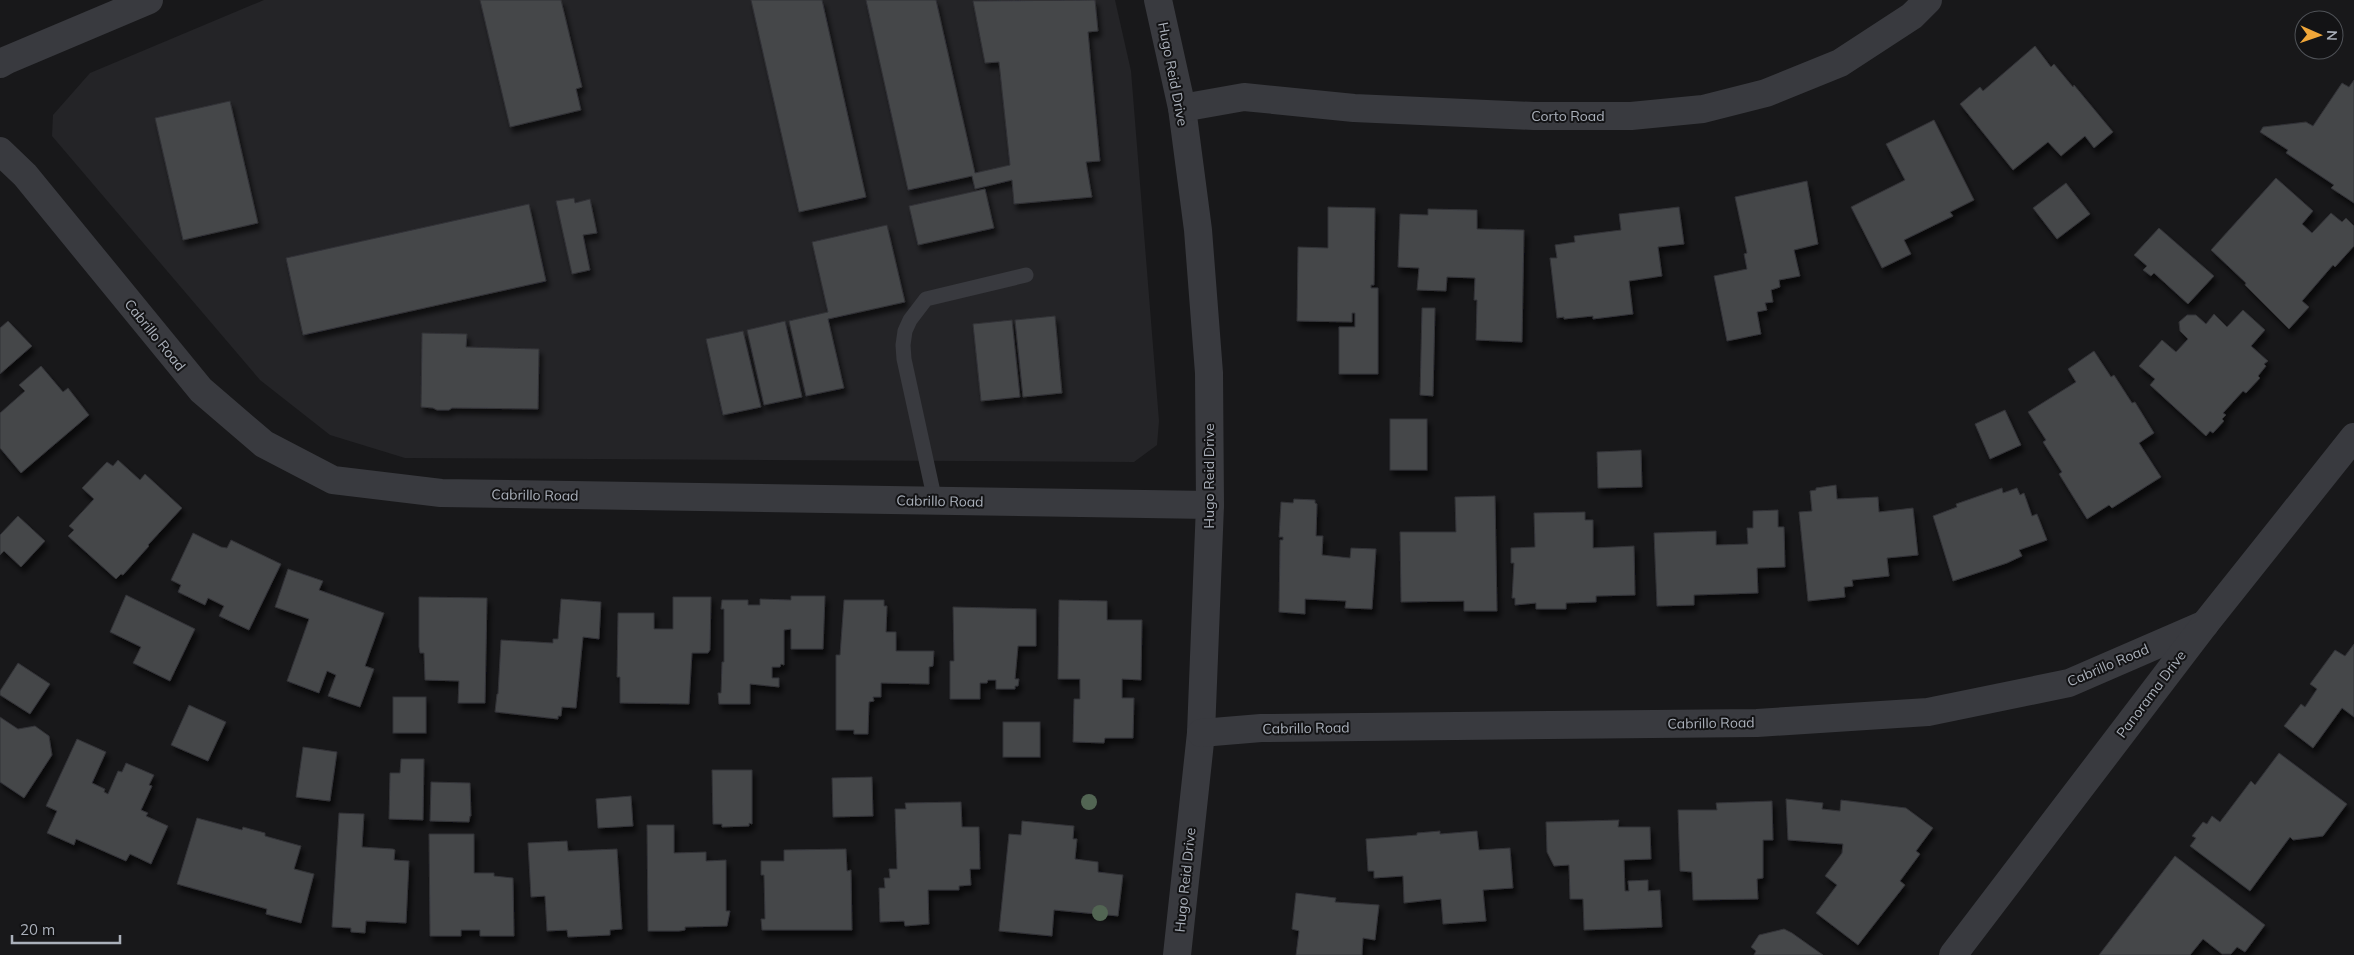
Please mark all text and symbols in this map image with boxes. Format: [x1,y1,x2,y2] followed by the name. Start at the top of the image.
[2294,10,2344,60] north arrow
[1154,21,1192,127] street label: Hugo Reid Drive
[2323,30,2341,41] text: N
[1531,107,1605,125] street label: Corto Road
[121,295,189,375] street label: Cabrillo Road
[1200,423,1218,529] street label: Hugo Reid Drive
[491,485,579,505] street label: Cabrillo Road
[896,491,984,511] street label: Cabrillo Road
[2064,640,2152,690] street label: Cabrillo Road
[2112,647,2190,741] street label: Panorama Drive
[1667,713,1755,733] street label: Cabrillo Road
[1262,718,1350,738] street label: Cabrillo Road
[1171,827,1199,933] street label: Hugo Reid Drive
[12,912,120,944] scale bar
[20,920,55,939] text: 20 m

